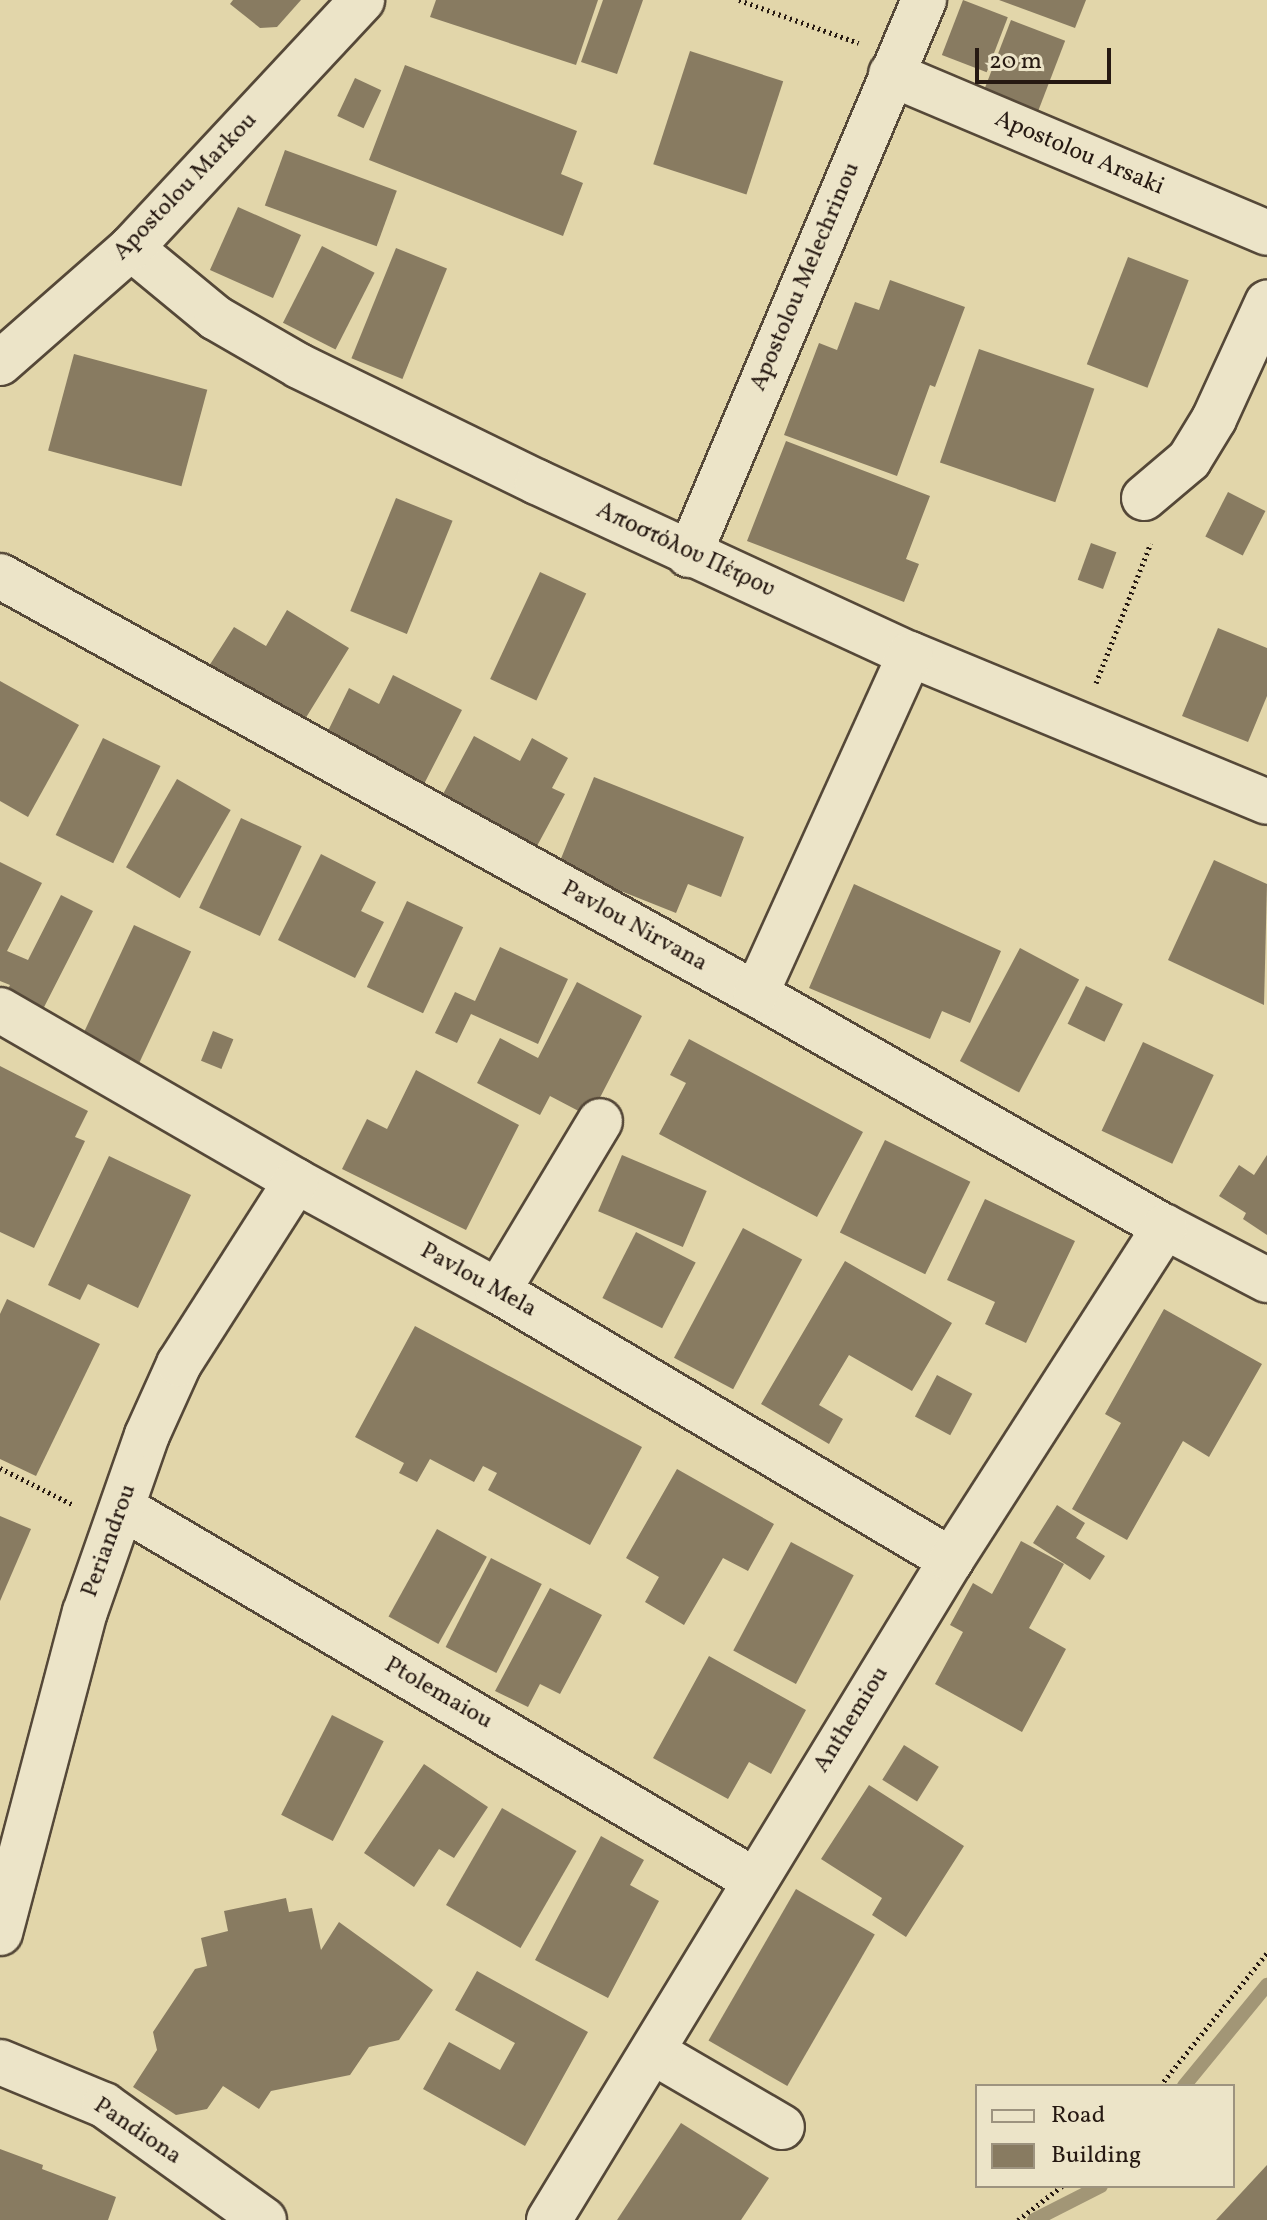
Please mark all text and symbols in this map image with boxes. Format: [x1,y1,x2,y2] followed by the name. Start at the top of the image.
[979,32,1115,82] scale bar
[989,45,1042,79] text: 20 m
[990,105,1168,203] street label: Apostolou Arsaki
[108,107,264,267] street label: Apostolou Markou
[745,158,867,396] street label: Apostolou Melechrinou
[591,497,779,605] street label: Αποστόλου Πέτρου
[556,875,712,979] street label: Pavlou Nirvana
[415,1237,541,1325] street label: Pavlou Mela
[76,1480,144,1602] street label: Periandrou
[379,1652,497,1736] street label: Ptolemaiou
[808,1661,896,1779] street label: Anthemiou
[975,2084,1235,2188] legend
[87,2092,187,2172] street label: Pandiona
[1051,2099,1105,2133] text: Road
[1051,2139,1141,2173] text: Building

